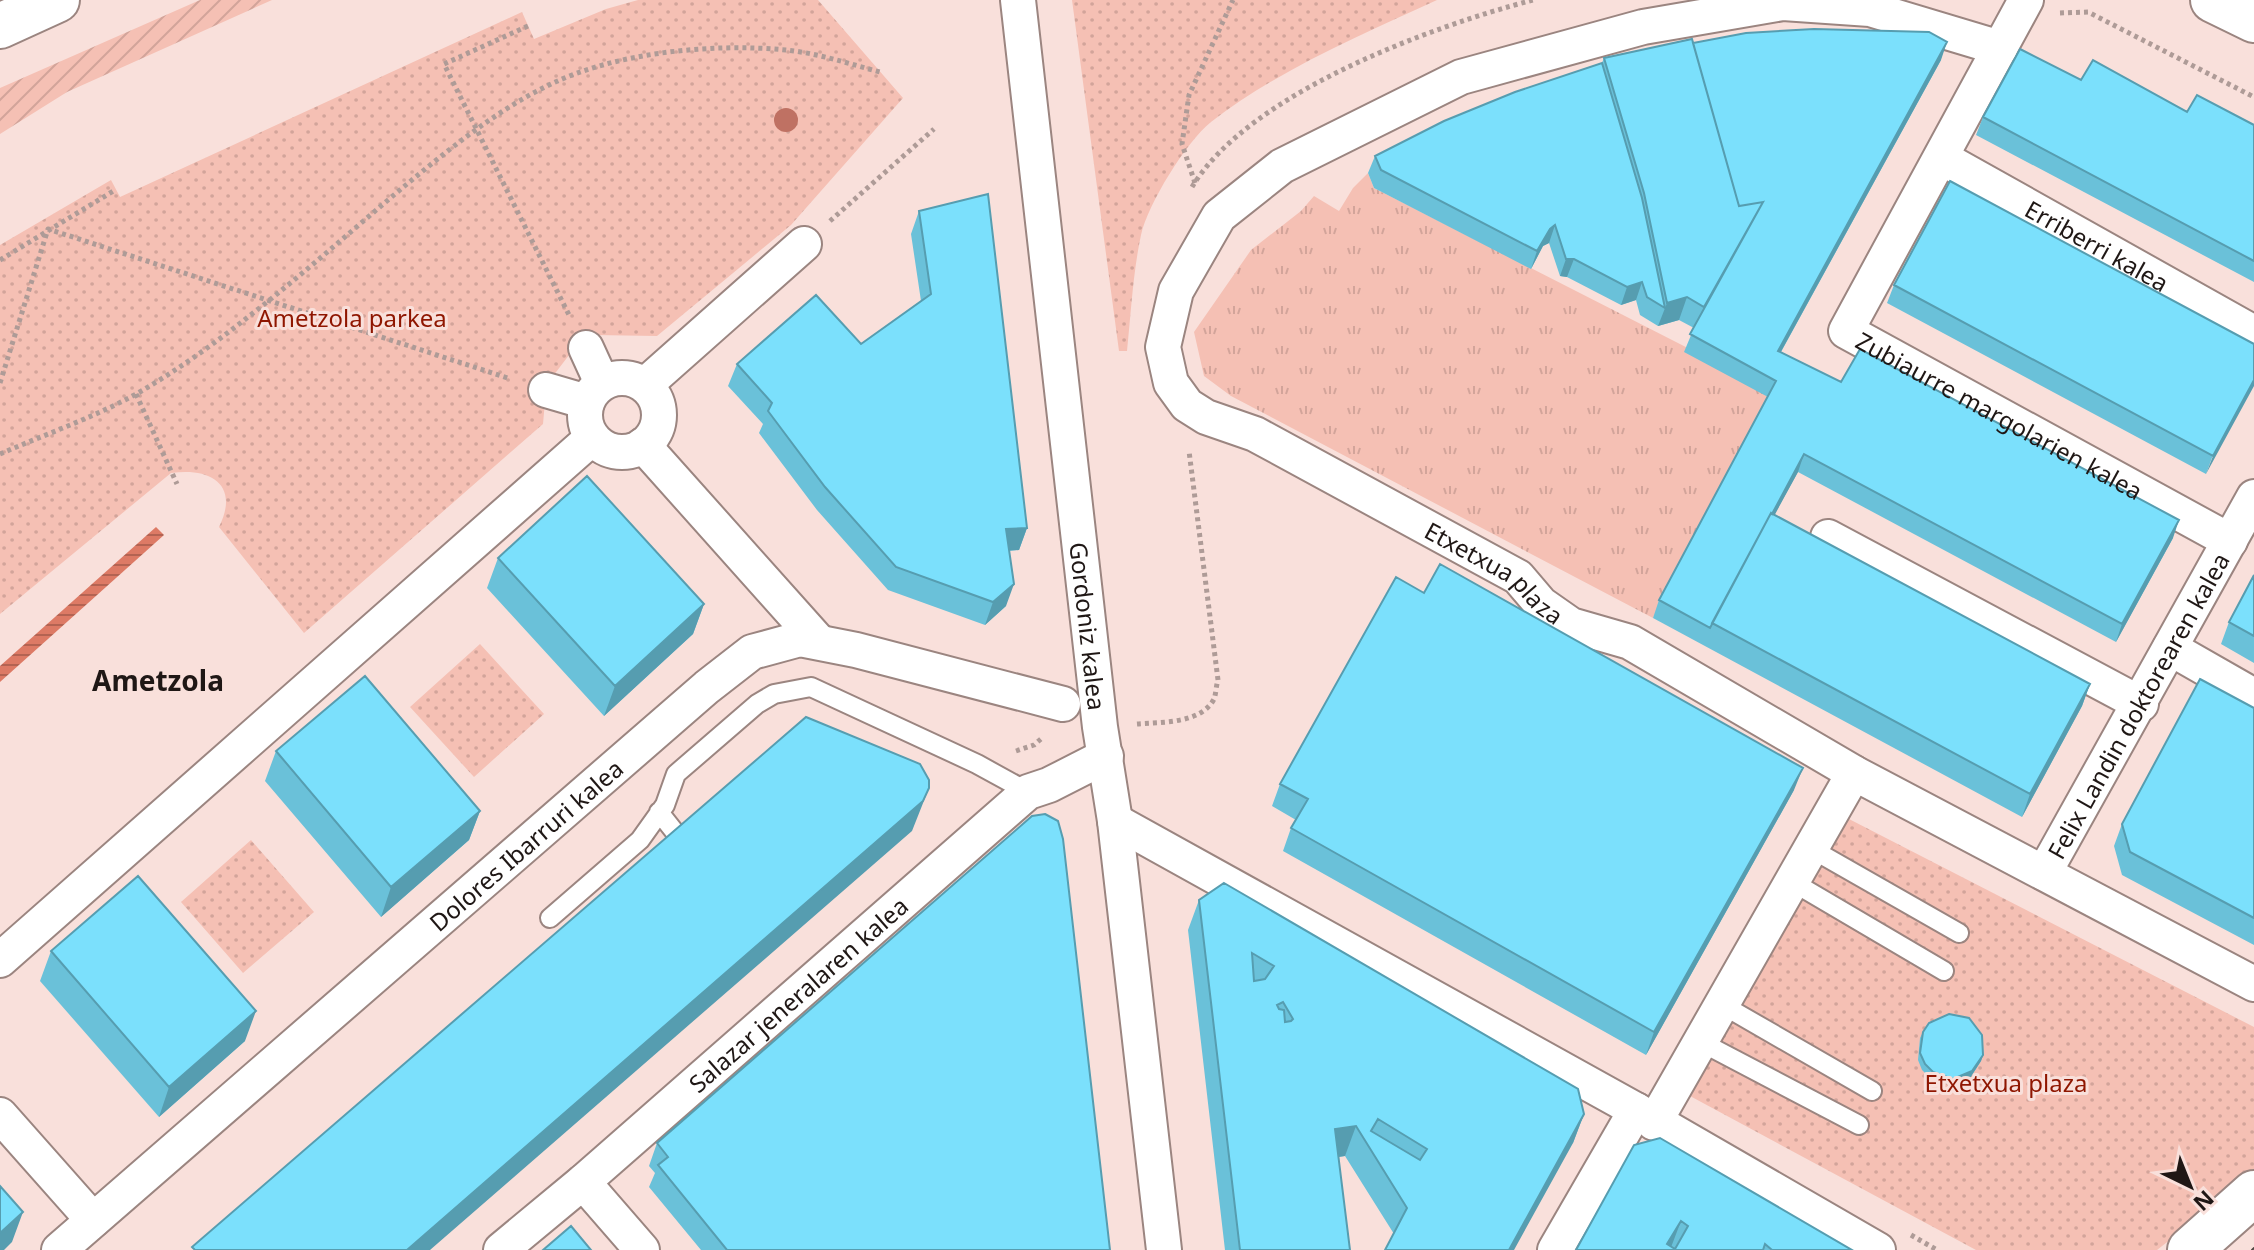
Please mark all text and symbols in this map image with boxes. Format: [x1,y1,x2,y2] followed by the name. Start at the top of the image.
[2020,192,2175,298] street label: Erriberri kalea
[257,301,447,334] park label: Ametzola parkea
[1851,323,2149,507] street label: Zubiaurre margolarien kalea
[1419,513,1570,631] street label: Etxetxua plaza
[1063,540,1114,712] street label: Gordoniz kalea
[2039,546,2236,864] street label: Felix Landin doktorearen kalea
[92,661,224,699] district label: Ametzola
[422,751,629,938] street label: Dolores Ibarruri kalea
[681,889,914,1099] street label: Salazar jeneralaren kalea
[1925,1066,2087,1099] park label: Etxetxua plaza
[2150,1146,2230,1226] north arrow
[2188,1184,2221,1218] text: N

